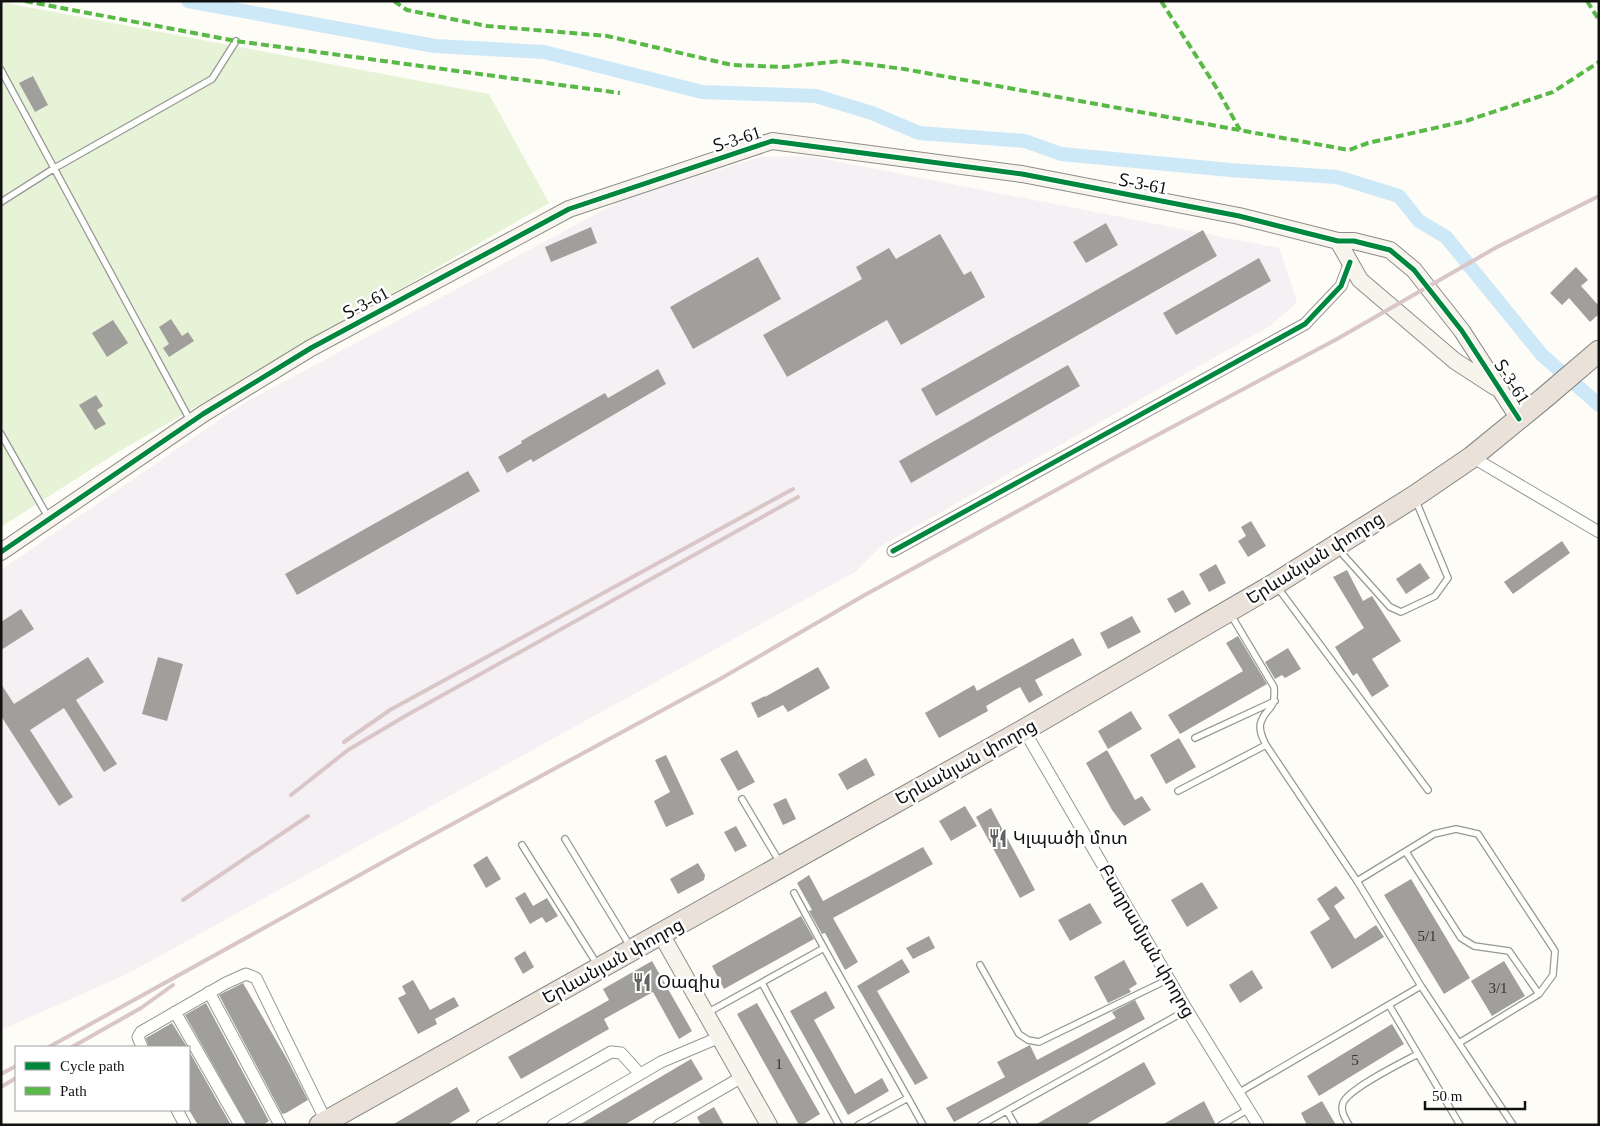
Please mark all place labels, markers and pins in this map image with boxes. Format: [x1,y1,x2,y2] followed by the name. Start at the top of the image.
[987,827,1009,849] restaurant icon: Կլպածի մոտ
[1013,828,1128,848] place label: Կլպածի մոտ
[631,971,653,993] restaurant icon: Օազիս
[657,972,720,992] place label: Օազիս

